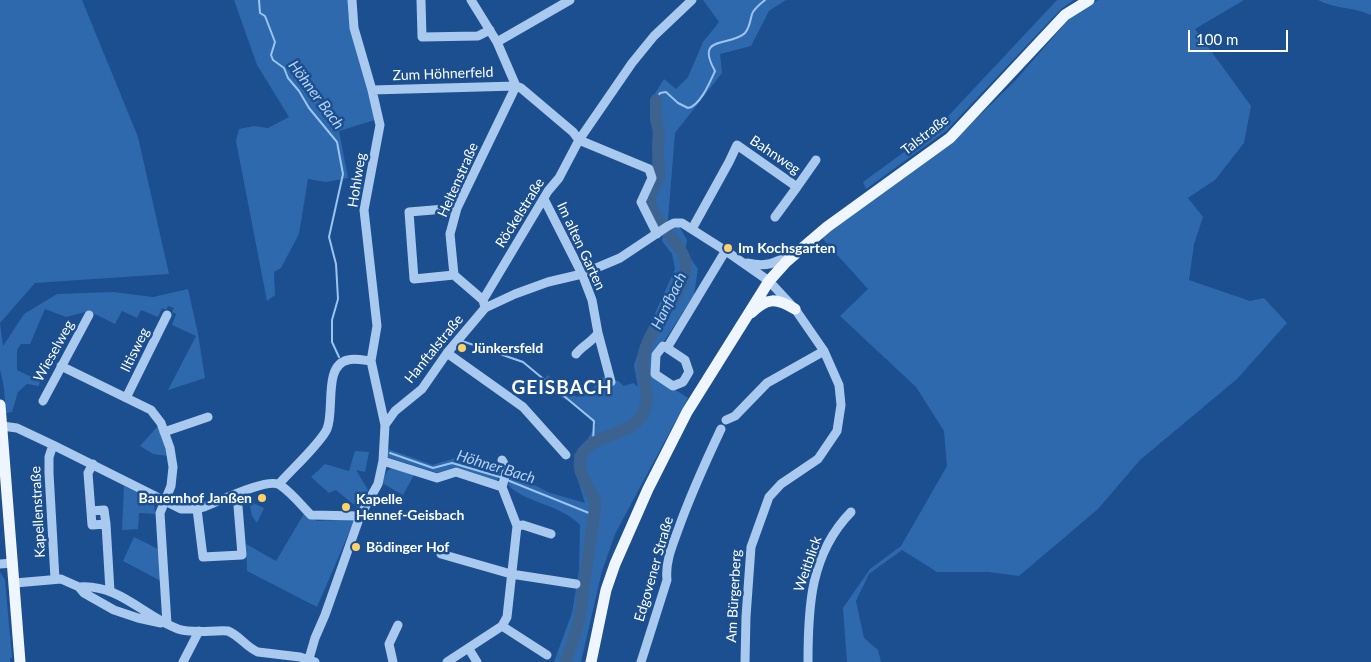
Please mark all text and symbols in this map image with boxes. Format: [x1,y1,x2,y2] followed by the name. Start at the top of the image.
[1191,20,1291,52] scale bar
[1196,30,1238,48] text: 100 m
[284,57,348,133] water label: Höhner Bach
[392,64,494,84] street label: Zum Höhnerfeld
[898,111,952,159] street label: Talstraße
[747,132,803,178] street label: Bahnweg
[434,140,482,220] street label: Heltenstraße
[344,151,370,209] street label: Hohlweg
[492,175,548,251] street label: Röckelstraße
[553,199,609,293] street label: Im alten Garten
[738,240,835,256] place label: Im Kochsgarten
[722,242,734,254] marker: Im Kochsgarten
[648,270,690,332] water label: Hanfbach
[401,311,467,387] street label: Hanftalstraße
[30,317,78,385] street label: Wieselweg
[117,325,153,375] street label: Iltisweg
[472,340,543,356] place label: Jünkersfeld
[456,342,468,354] marker: Jünkersfeld
[510,377,614,399] district label: GEISBACH
[455,447,537,487] water label: Höhner Bach
[27,466,49,558] street label: Kapellenstraße
[139,490,252,506] place label: Bauernhof Janßen
[356,491,464,524] place label: Kapelle Hennef-Geisbach
[256,492,268,504] marker: Bauernhof Janßen
[340,501,352,513] marker: Kapelle Hennef-Geisbach
[631,514,677,624] street label: Edgovener Straße
[791,534,825,594] street label: Weitblick
[366,539,449,555] place label: Bödinger Hof
[350,541,362,553] marker: Bödinger Hof
[723,549,745,643] street label: Am Bürgerberg

